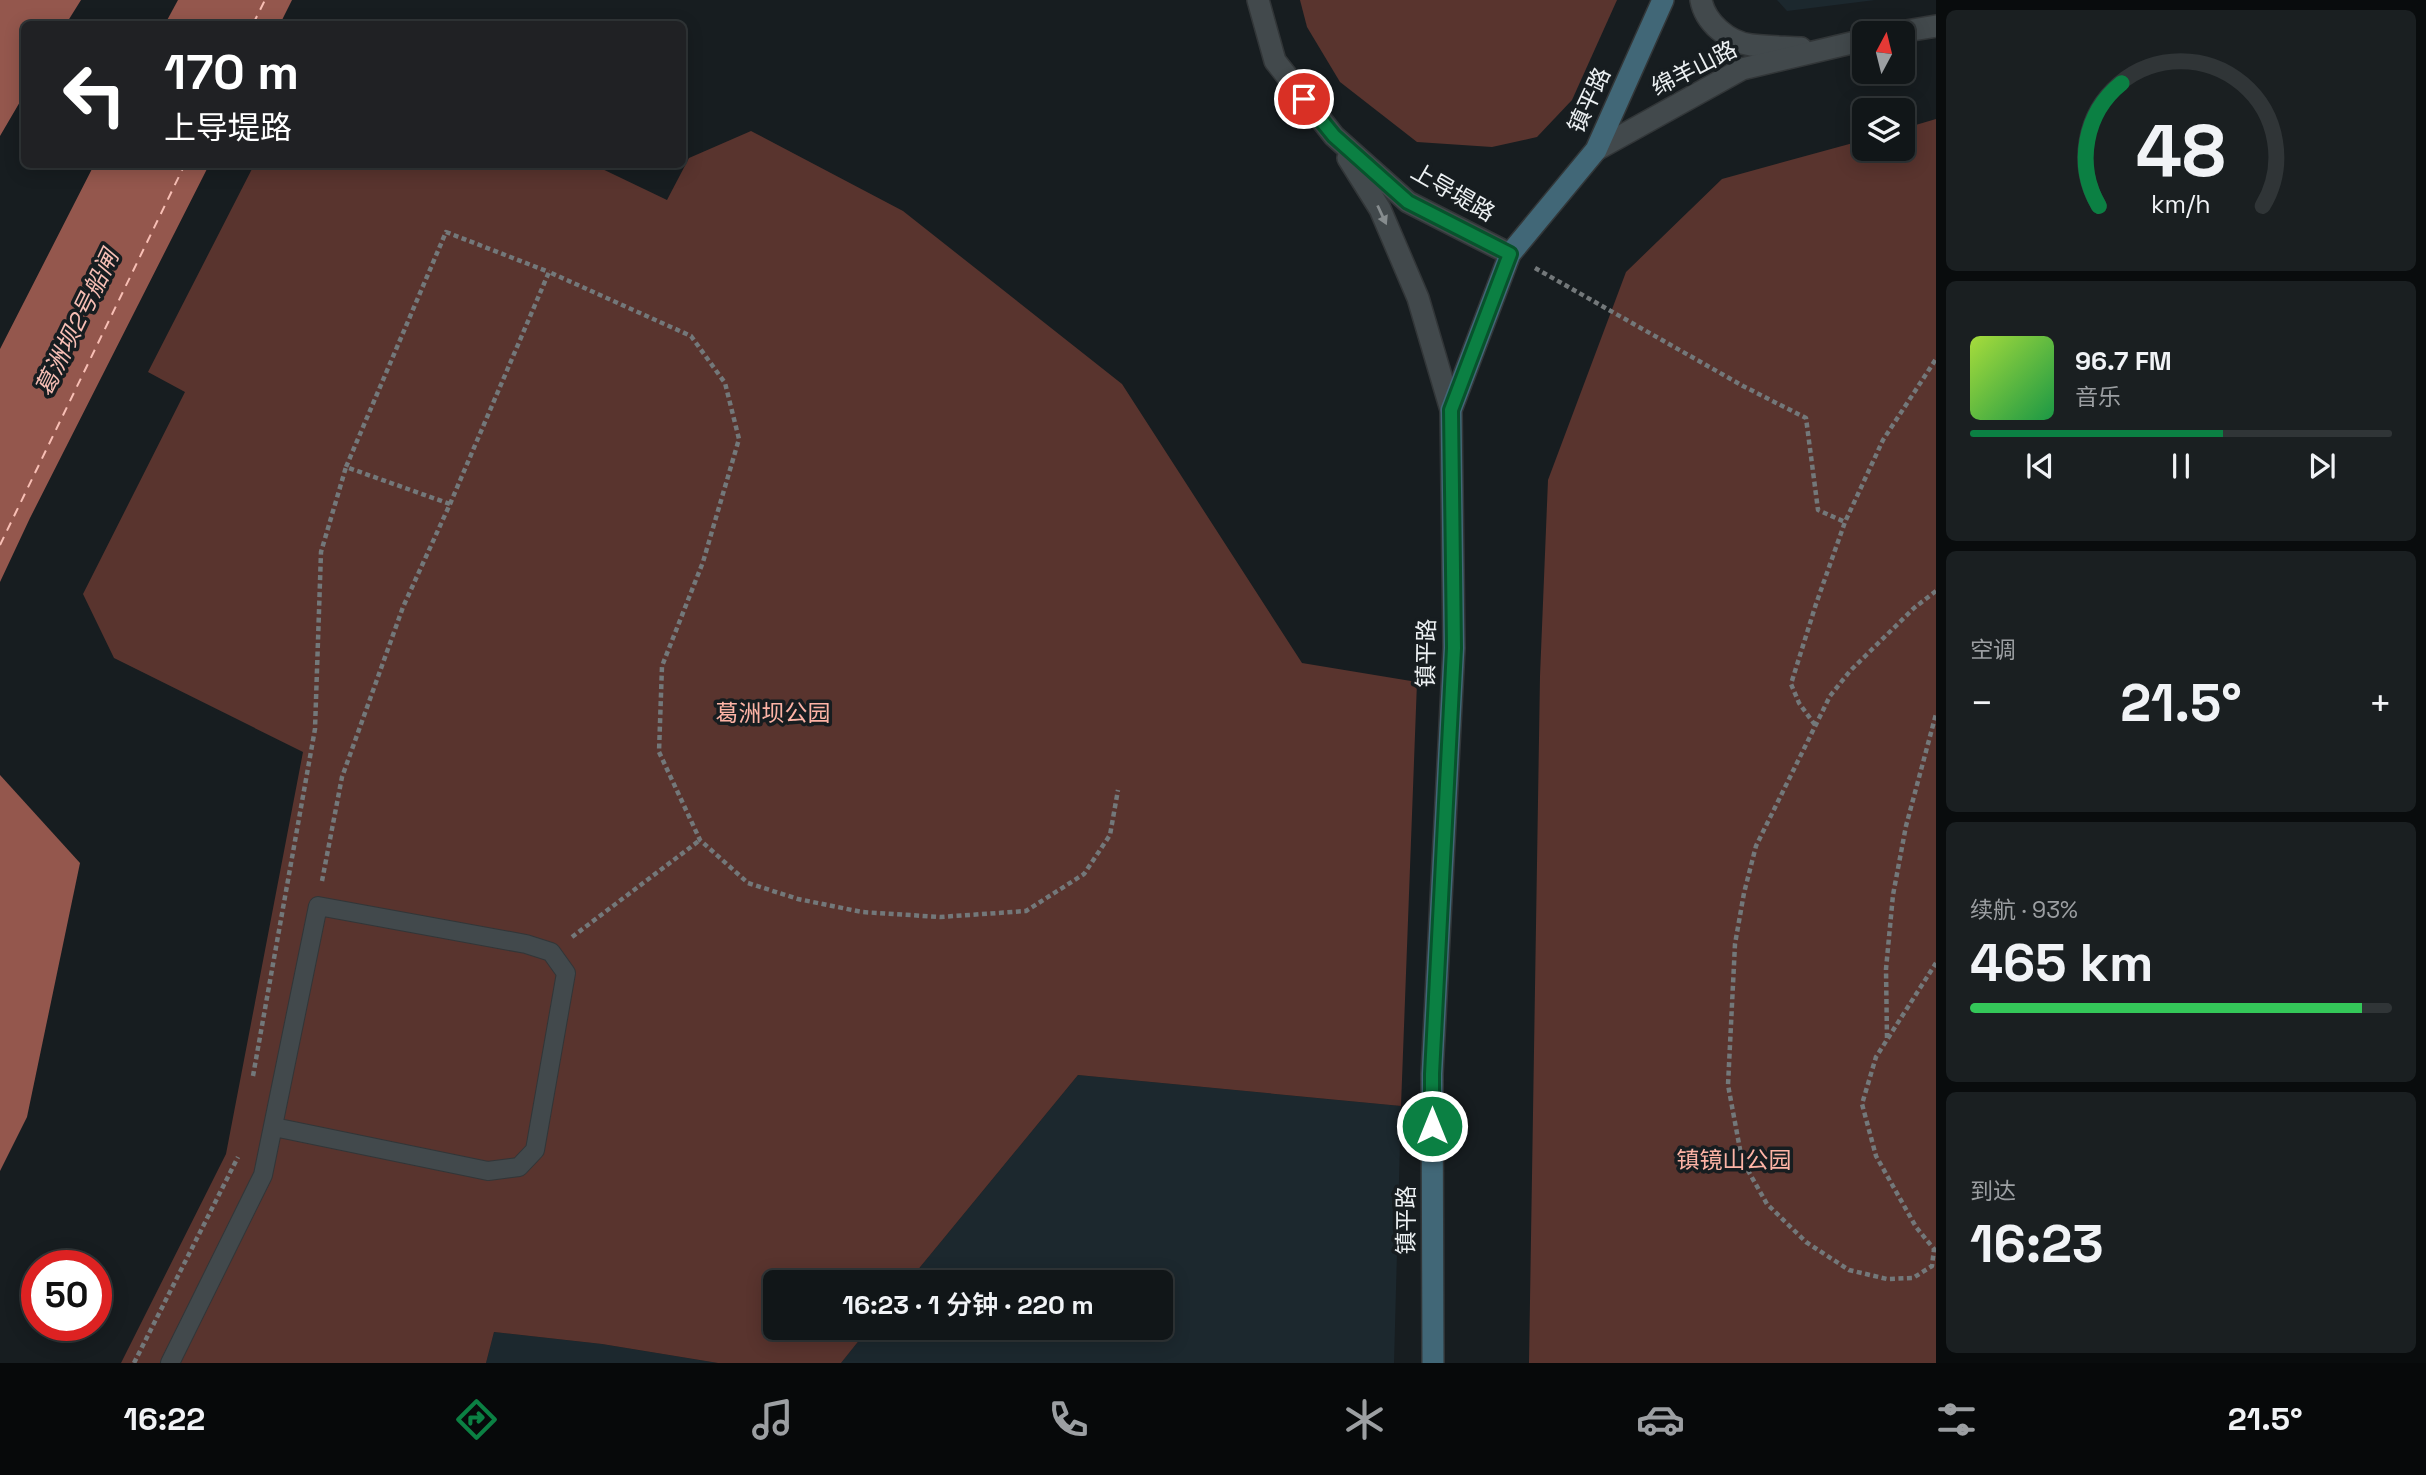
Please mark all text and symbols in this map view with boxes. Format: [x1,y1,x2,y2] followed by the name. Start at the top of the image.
[1852,21,1914,84] north arrow
[1852,21,1915,161] map controls
[1646,34,1742,102] street label: 绵羊山路
[164,41,299,103] text: 170 m
[49,49,140,140] icon: left
[1561,62,1617,138] street label: 镇平路
[1274,69,1334,129] pin
[1285,80,1323,118] icon: arrive
[1852,98,1915,161] button: layers
[2136,105,2226,198] text: 48
[164,108,292,148] text: 上导堤路
[1406,156,1500,228] street label: 上导堤路
[2151,188,2211,220] text: km/h
[1376,205,1388,225] one-way arrow
[28,242,127,401] water label: 葛洲坝2号船闸
[2075,344,2172,378] text: 96.7 FM
[2075,382,2121,412] text: 音乐
[2021,447,2059,485] icon: previous
[2162,447,2200,485] icon: pause
[2303,447,2341,485] icon: next
[1410,618,1442,688] street label: 镇平路
[1970,635,2016,665] text: 空调
[2120,670,2242,736] text: 21.5°
[1970,679,1994,727] text: −
[2368,679,2392,727] text: +
[716,698,831,728] park label: 葛洲坝公园
[1970,895,2078,925] text: 续航 · 93%
[1970,930,2153,996] text: 465 km
[1395,1089,1469,1163] position arrow
[1677,1145,1792,1175] park label: 镇镜山公园
[1970,1176,2016,1206] text: 到达
[1391,1186,1421,1255] street label: 镇平路
[1970,1211,2104,1277] text: 16:23
[21,1250,112,1341] speed limit sign: 50
[842,1288,1094,1322] text: 16:23 · 1 分钟 · 220 m
[452,1395,501,1444] icon: directions
[748,1395,797,1444] icon: music
[1044,1395,1093,1444] icon: phone
[1340,1395,1389,1444] icon: climate
[1636,1395,1685,1444] icon: car
[1932,1395,1981,1444] icon: filters
[123,1399,205,1439] text: 16:22
[2228,1399,2303,1439] text: 21.5°

